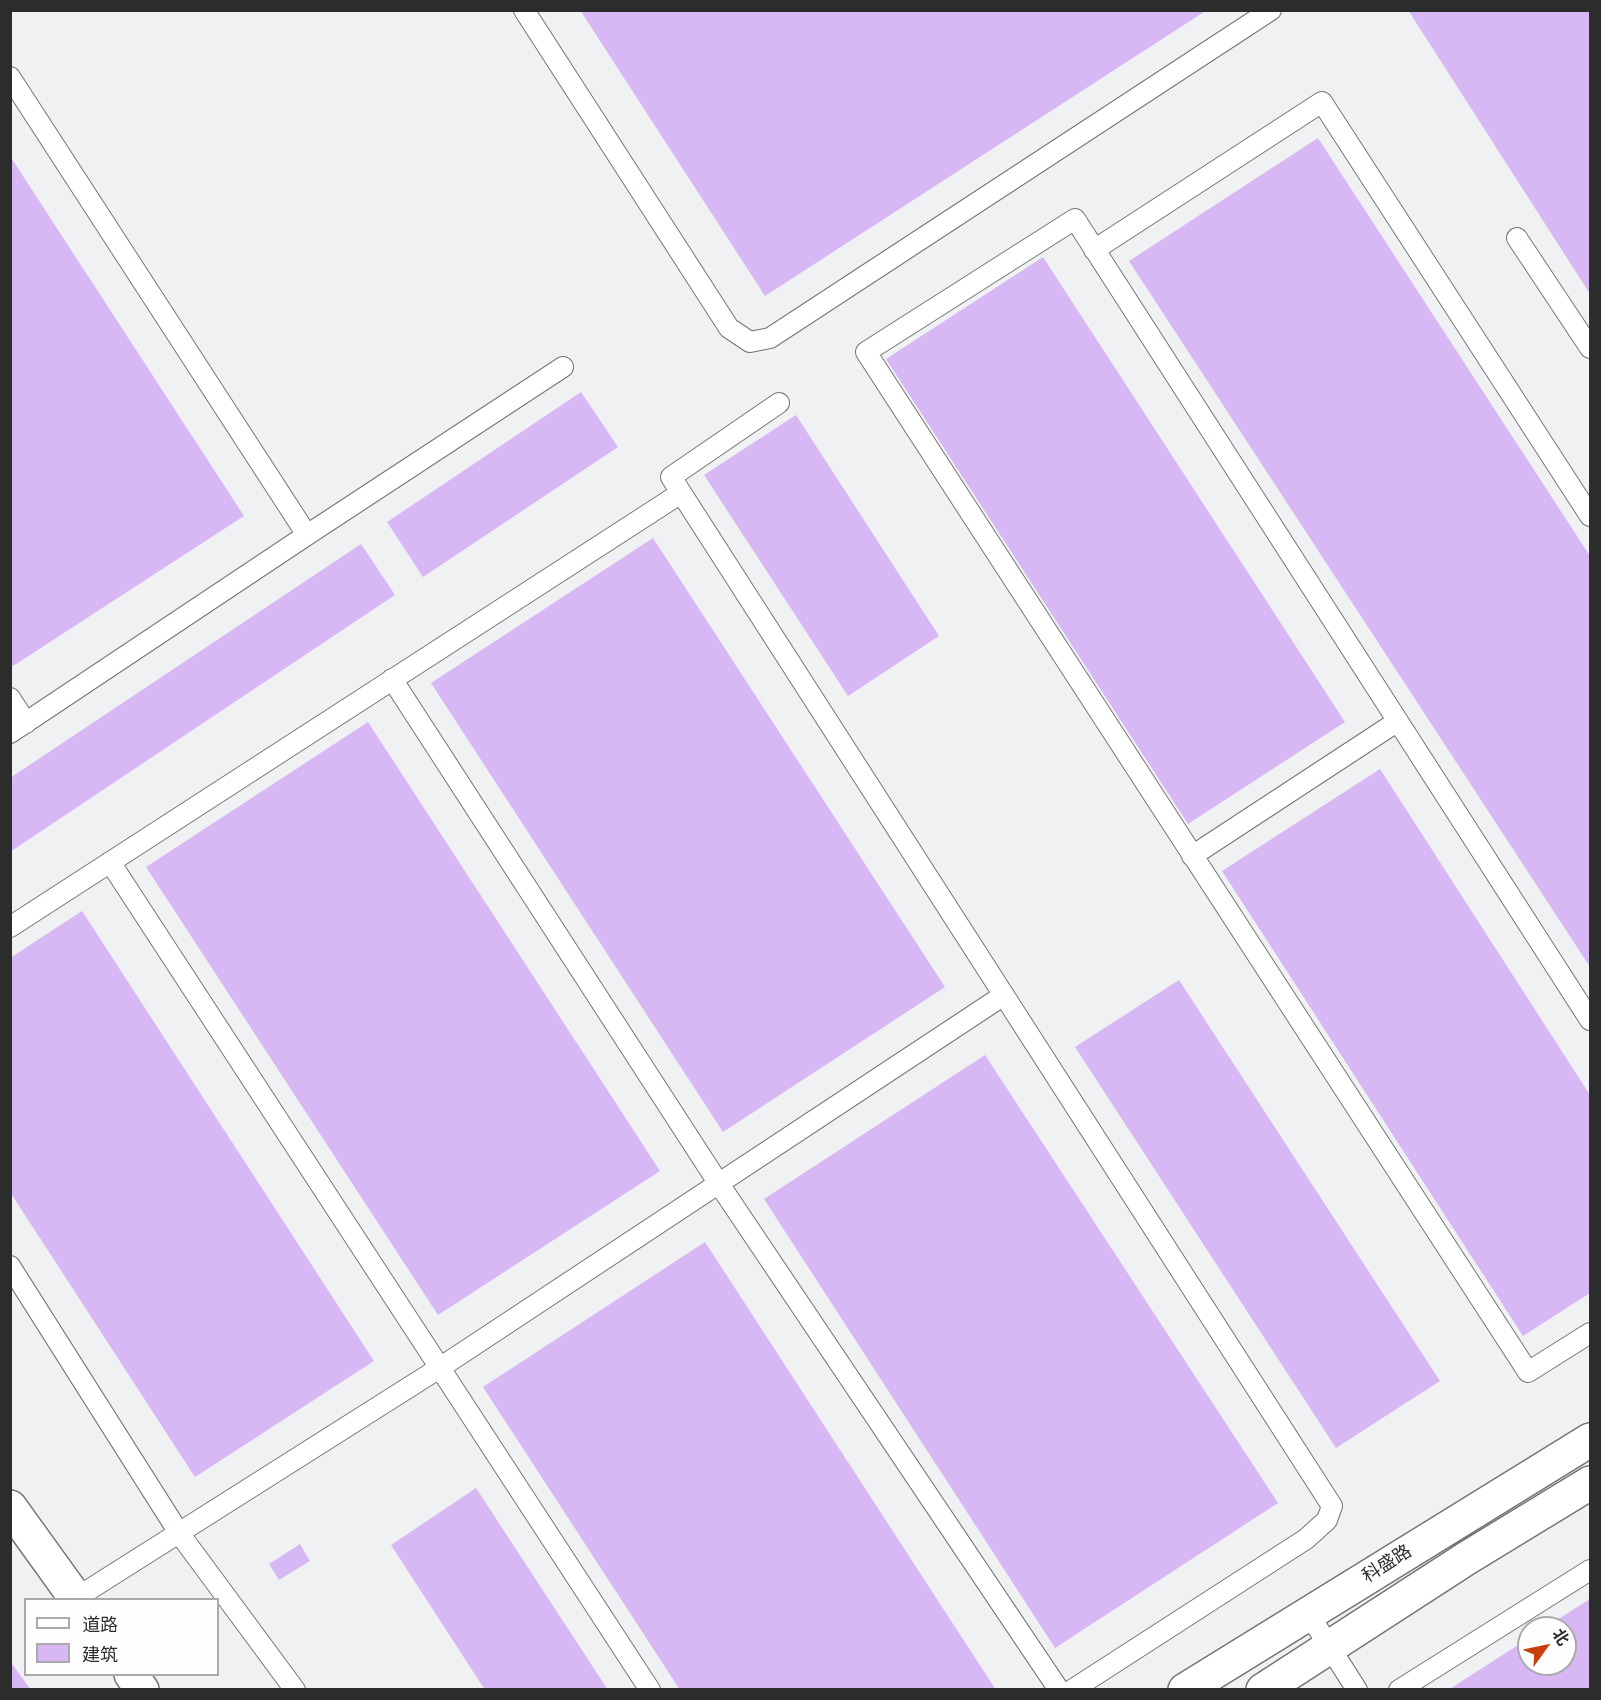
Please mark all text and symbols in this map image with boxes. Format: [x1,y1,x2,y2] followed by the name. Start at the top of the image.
[1358,1541,1416,1587] street label: 科盛路
[24,1598,219,1676] legend
[82,1614,118,1636] text: 道路
[1517,1616,1577,1676] north arrow
[1549,1625,1573,1649] text: 北
[82,1644,118,1666] text: 建筑

